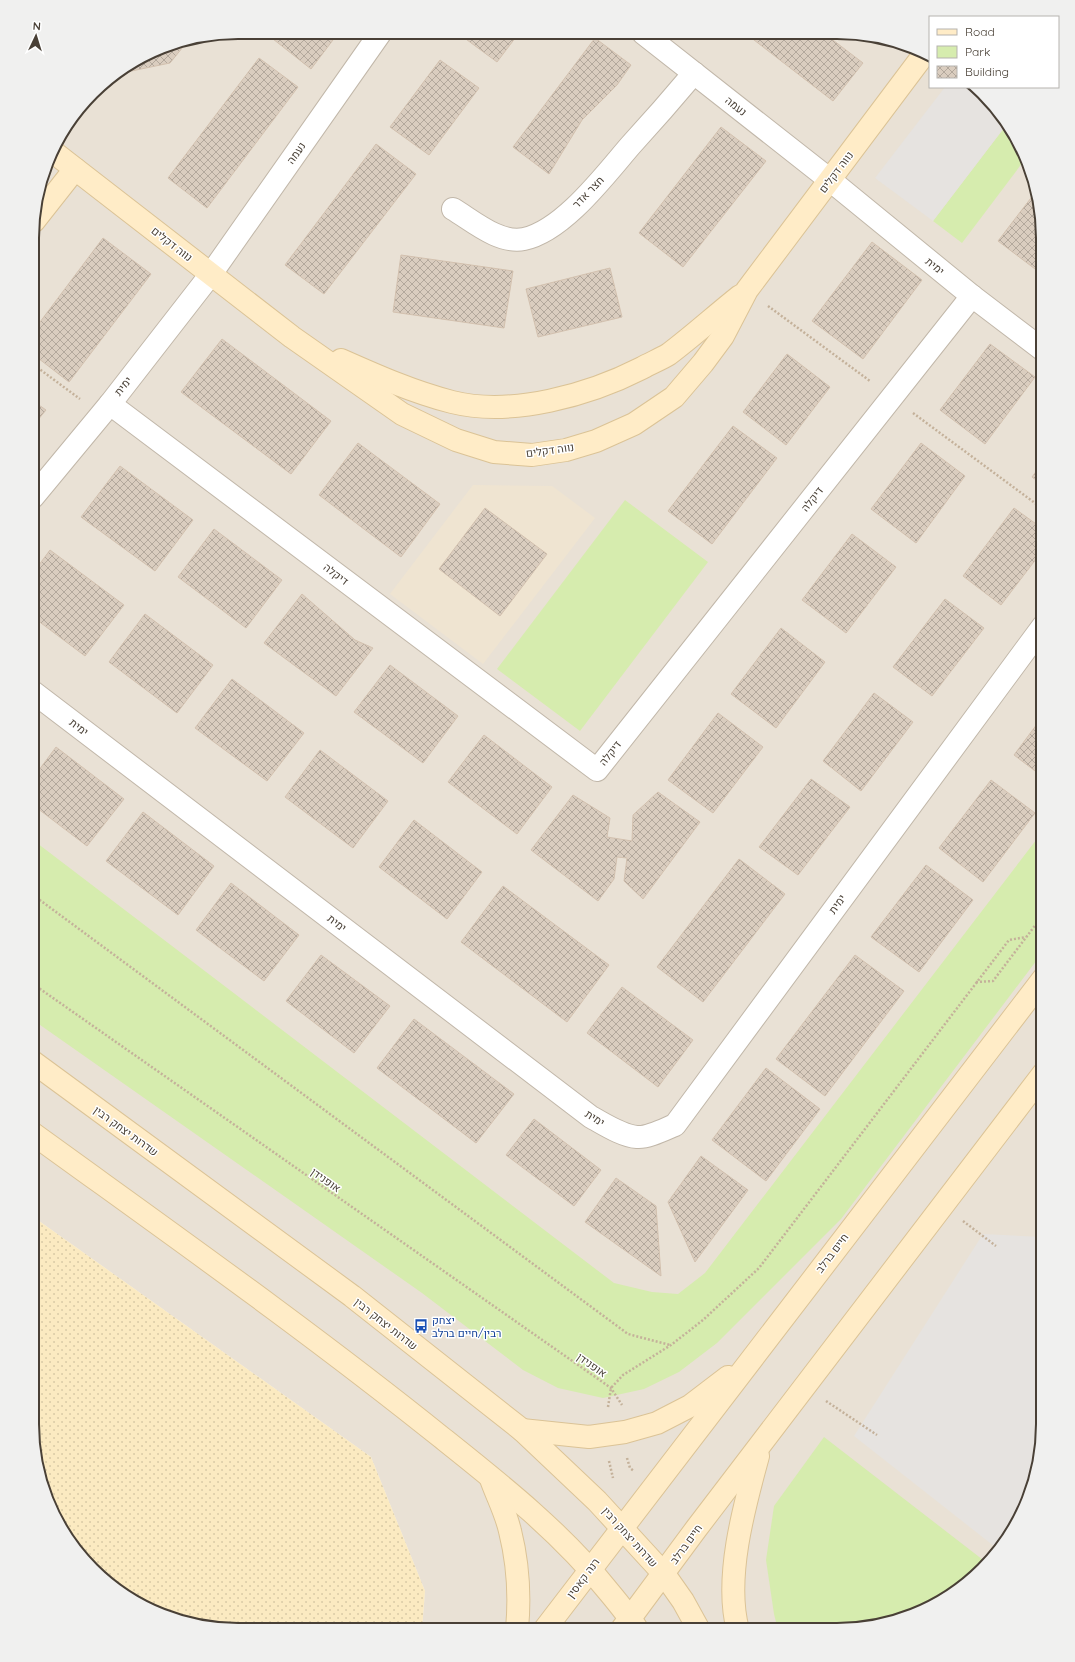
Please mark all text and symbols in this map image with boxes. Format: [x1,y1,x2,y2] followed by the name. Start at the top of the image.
[16,16,56,56] north arrow
[929,16,1059,88] legend
[32,19,41,33] text: N
[965,24,995,39] text: Road
[965,44,990,59] text: Park
[965,64,1009,79] text: Building
[722,93,750,119] street label: נעמה
[283,139,309,167] street label: נעמה
[816,148,856,196] street label: נווה דקלים
[569,173,607,211] street label: חצר אדר
[149,224,195,264] street label: נווה דקלים
[923,254,947,278] street label: ימית
[111,374,135,398] street label: ימית
[525,440,575,460] street label: נווה דקלים
[798,483,826,514] street label: דיקלה
[321,560,352,588] street label: דיקלה
[67,715,91,739] street label: ימית
[596,737,624,768] street label: דיקלה
[825,892,849,916] street label: ימית
[325,911,349,935] street label: ימית
[91,1103,161,1159] street label: שדרות יצחק רבין
[583,1107,607,1129] street label: ימית
[308,1165,344,1195] street label: אופנידן
[813,1230,851,1276] street label: חיים ברלב
[352,1295,420,1353] street label: שדרות יצחק רבין
[432,1313,501,1340] place label: יצחק רבין/חיים ברלב
[413,1318,429,1334] bus stop icon: יצחק רבין/חיים ברלב
[574,1350,610,1380] street label: אופנידן
[599,1504,661,1570] street label: שדרות יצחק רבין
[667,1521,705,1567] street label: חיים ברלב
[563,1555,603,1601] street label: רנה קאסין

